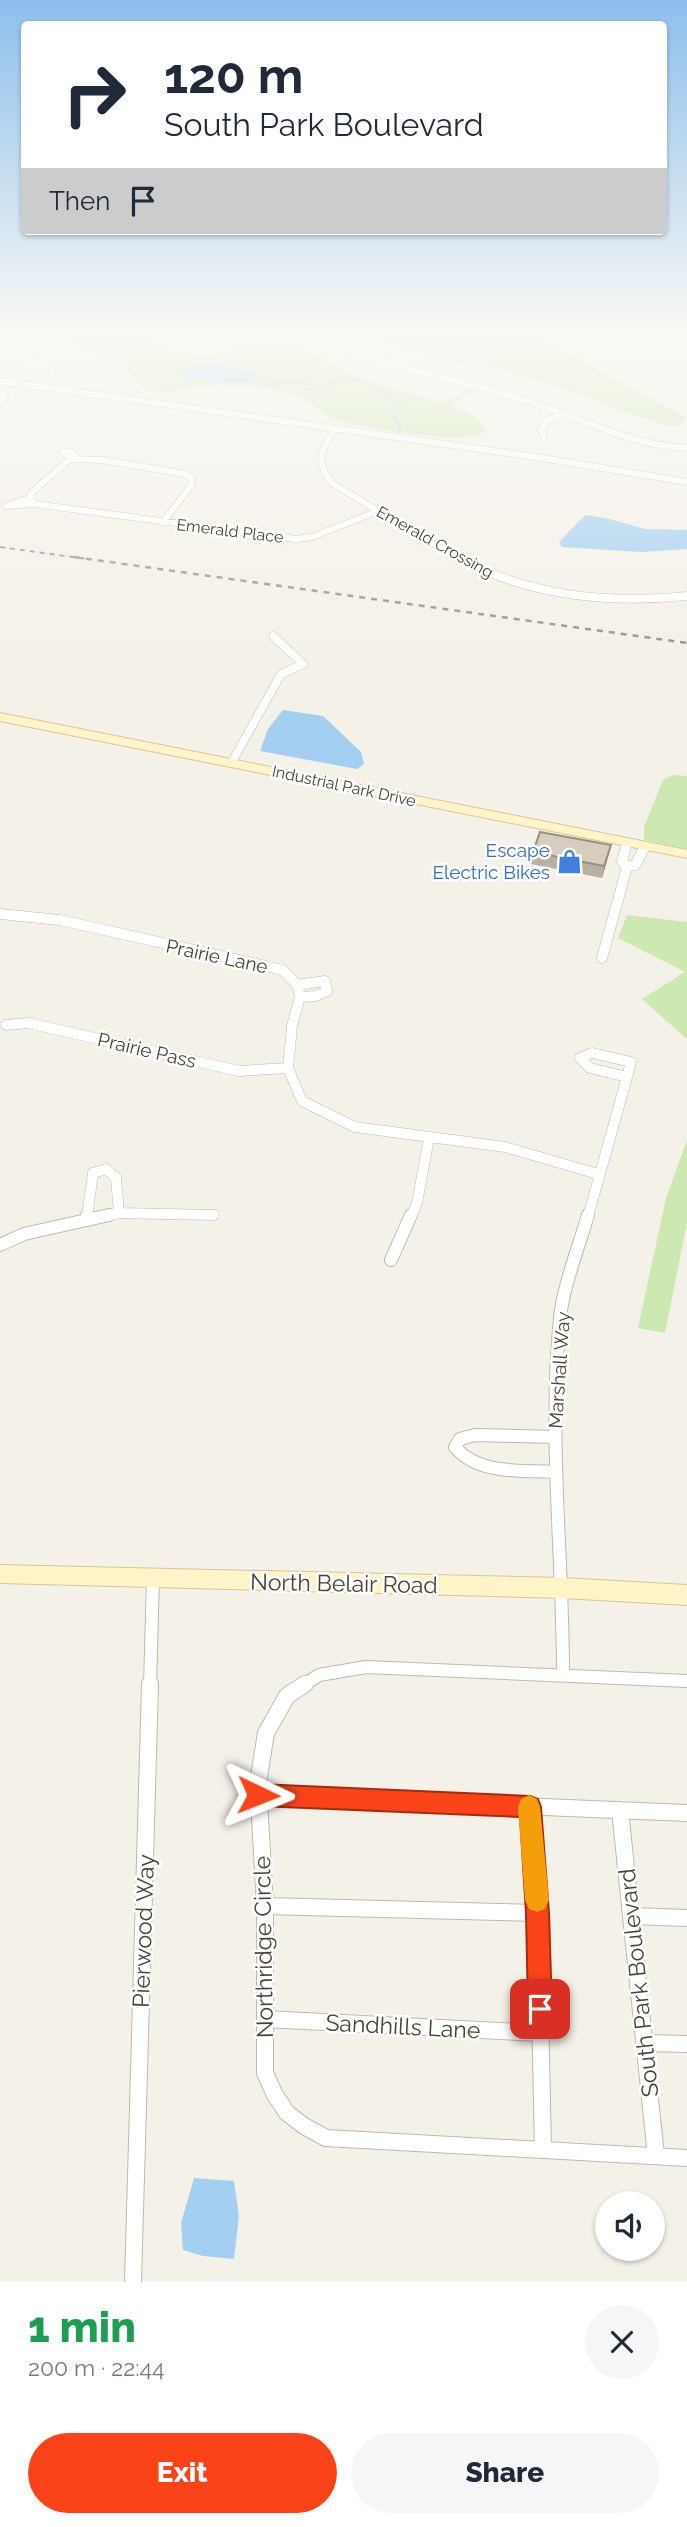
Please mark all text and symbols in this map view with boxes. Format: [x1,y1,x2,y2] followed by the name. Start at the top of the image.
[164,47,303,104] text: 120 m
[49,49,140,140] icon: right
[164,106,484,143] text: South Park Boulevard
[124,182,162,220] icon: arrive
[49,186,110,216] text: Then
[373,502,497,582] street label: Emerald Crossing
[175,515,285,547] street label: Emerald Place
[270,761,418,811] street label: Industrial Park Drive
[433,839,550,883] place label: Escape Electric Bikes
[556,847,584,875] shop icon: Escape Electric Bikes
[164,934,270,978] street label: Prairie Lane
[96,1028,198,1072] street label: Prairie Pass
[544,1311,574,1429] street label: Marshall Way
[250,1568,438,1598] street label: North Belair Road
[221,1758,295,1832] position arrow
[127,1854,159,2008] street label: Pierwood Way
[248,1856,278,2038] street label: Northridge Circle
[613,1867,663,2099] street label: South Park Boulevard
[510,1979,570,2039] pin
[521,1990,559,2028] icon: arrive
[325,2008,481,2044] street label: Sandhills Lane
[595,2191,665,2261] map controls
[595,2191,665,2261] button: sound
[28,2303,136,2352] text: 1 min
[585,2305,659,2379] button: close
[28,2354,165,2381] text: 200 m · 22:44
[28,2433,337,2513] button: Exit
[351,2433,659,2513] button: Share

